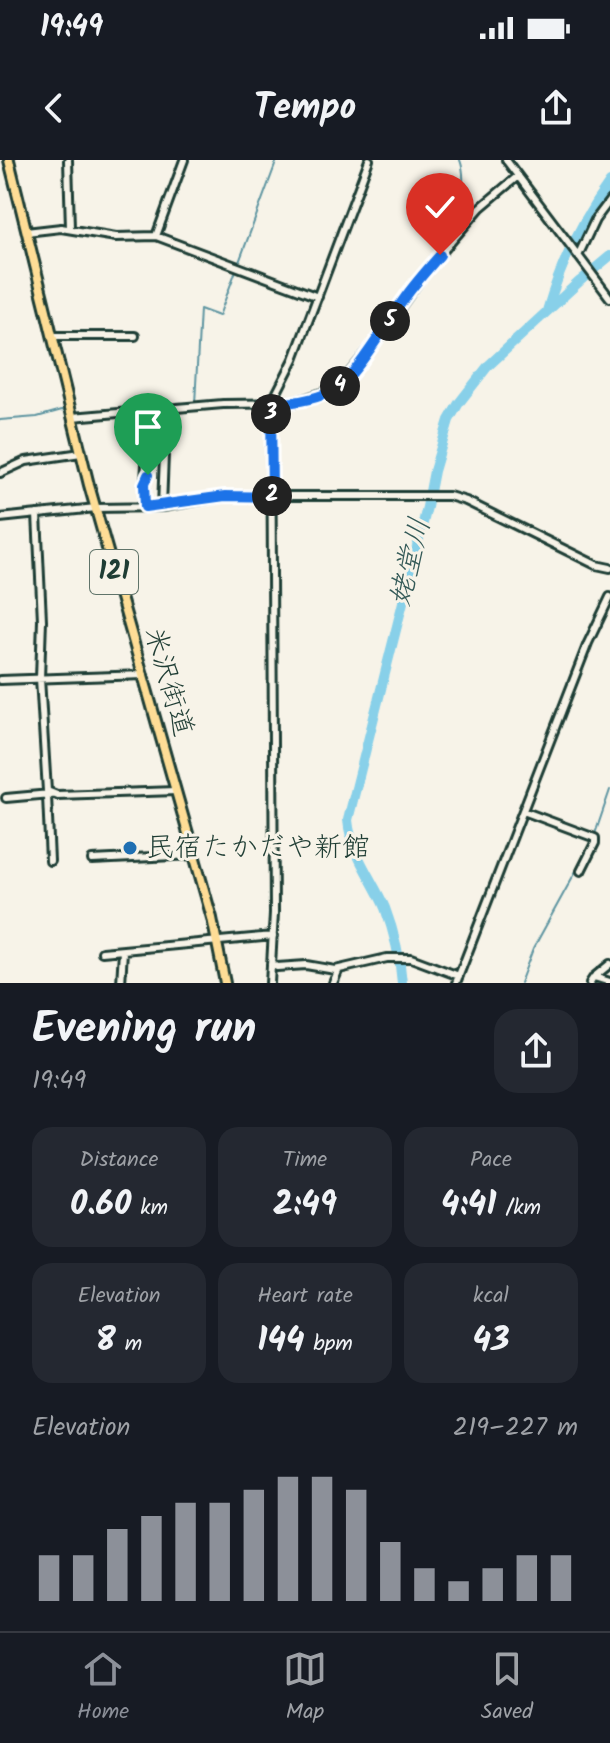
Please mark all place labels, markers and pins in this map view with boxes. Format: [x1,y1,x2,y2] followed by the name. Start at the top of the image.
[406,173,474,255] pin
[370,301,410,341] pin: 5
[320,366,360,406] pin: 4
[114,393,182,475] pin
[251,394,291,434] pin: 3
[252,476,292,516] pin: 2
[146,826,370,871] place label: 民宿たかだや新館
[121,839,139,857] marker: 民宿たかだや新館

